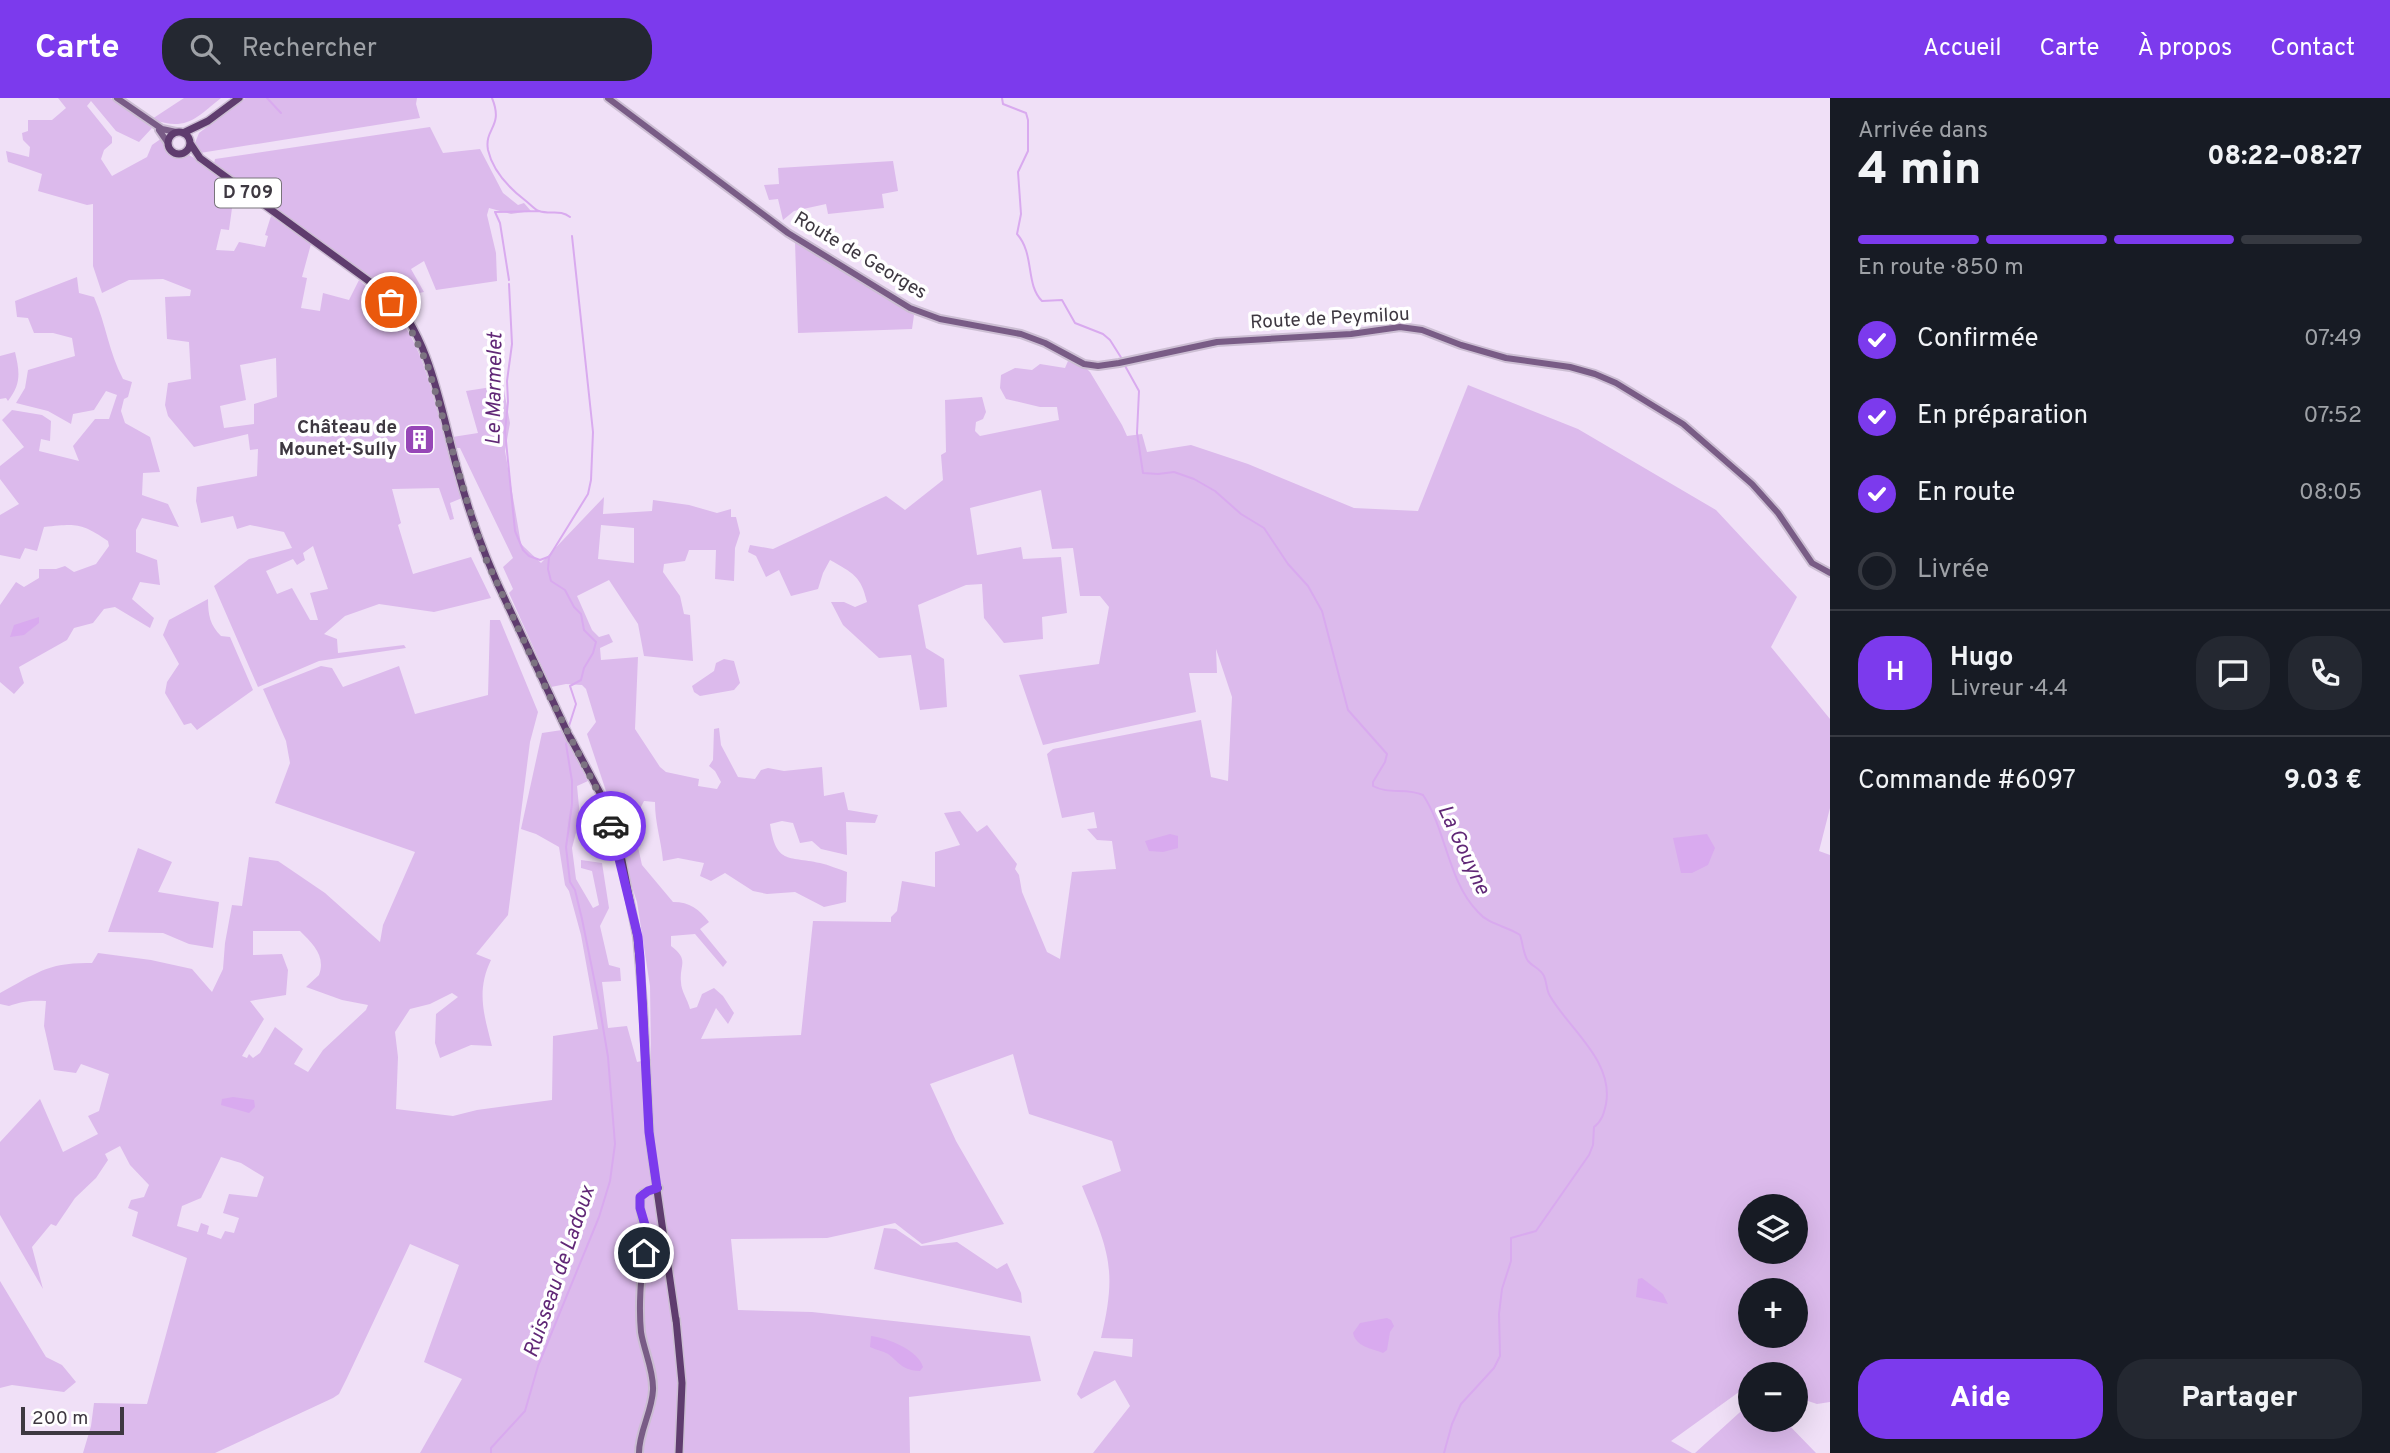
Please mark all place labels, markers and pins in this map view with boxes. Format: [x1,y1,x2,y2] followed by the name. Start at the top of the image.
[361,272,421,332] pin
[279,416,397,462] place label: Château de Mounet-Sully
[403,422,437,456] building icon: Château de Mounet-Sully
[614,1223,674,1283] pin

